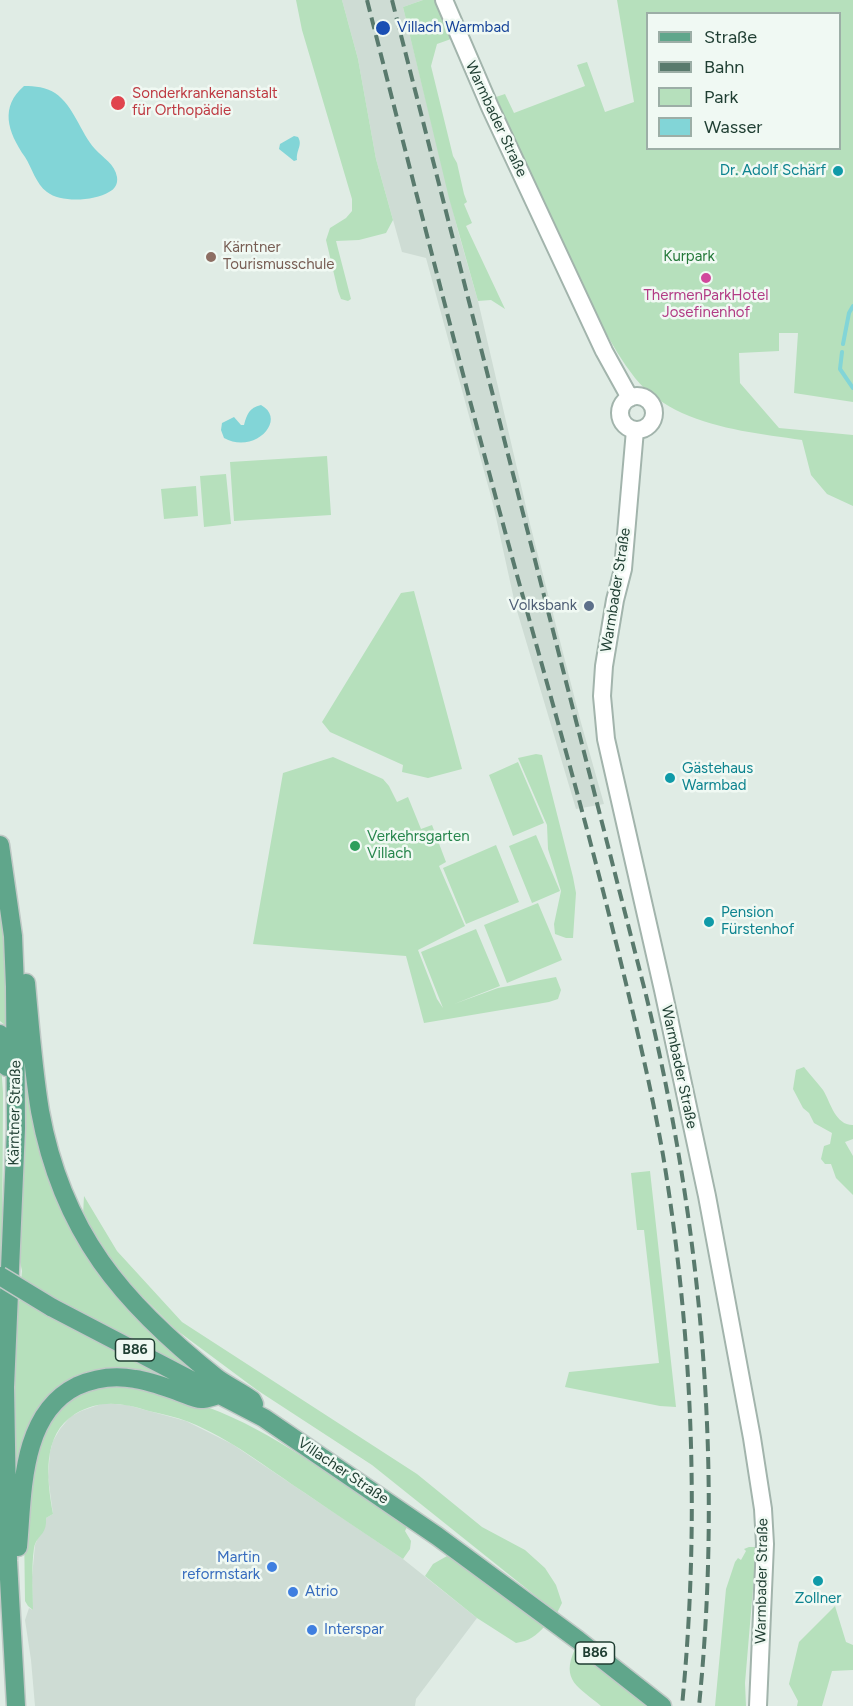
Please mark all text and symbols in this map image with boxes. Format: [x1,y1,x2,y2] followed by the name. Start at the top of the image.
[646,12,841,150] legend
[374,19,392,37] marker: Villach Warmbad
[397,19,510,37] place label: Villach Warmbad
[704,26,757,48] text: Straße
[704,56,744,78] text: Bahn
[461,58,531,180] street label: Warmbader Straße
[132,85,278,120] place label: Sonderkrankenanstalt für Orthopädie
[704,86,738,108] text: Park
[109,94,127,112] marker: Sonderkrankenanstalt für Orthopädie
[704,116,762,138] text: Wasser
[720,162,826,180] place label: Dr. Adolf Schärf
[831,164,845,178] marker: Dr. Adolf Schärf
[223,239,334,274] place label: Kärntner Tourismusschule
[663,248,715,266] park label: Kurpark
[204,250,218,264] marker: Kärntner Tourismusschule
[699,271,713,285] marker: ThermenParkHotel Josefinenhof
[644,287,768,322] place label: ThermenParkHotel Josefinenhof
[597,527,635,653] street label: Warmbader Straße
[509,597,577,615] place label: Volksbank
[582,599,596,613] marker: Volksbank
[682,760,753,795] place label: Gästehaus Warmbad
[663,771,677,785] marker: Gästehaus Warmbad
[367,828,470,863] place label: Verkehrsgarten Villach
[348,839,362,853] marker: Verkehrsgarten Villach
[721,904,794,939] place label: Pension Fürstenhof
[702,915,716,929] marker: Pension Fürstenhof
[657,1004,701,1130] street label: Warmbader Straße
[5,1060,25,1166] street label: Kärntner Straße
[116,1339,154,1361] road number: B86
[294,1434,392,1508] street label: Villacher Straße
[752,1518,772,1644] street label: Warmbader Straße
[182,1549,260,1584] place label: Martin reformstark
[265,1560,279,1574] marker: Martin reformstark
[811,1574,825,1588] marker: Zollner
[305,1583,338,1601] place label: Atrio
[286,1585,300,1599] marker: Atrio
[795,1590,841,1608] place label: Zollner
[324,1621,384,1639] place label: Interspar
[305,1623,319,1637] marker: Interspar
[576,1642,614,1664] road number: B86

